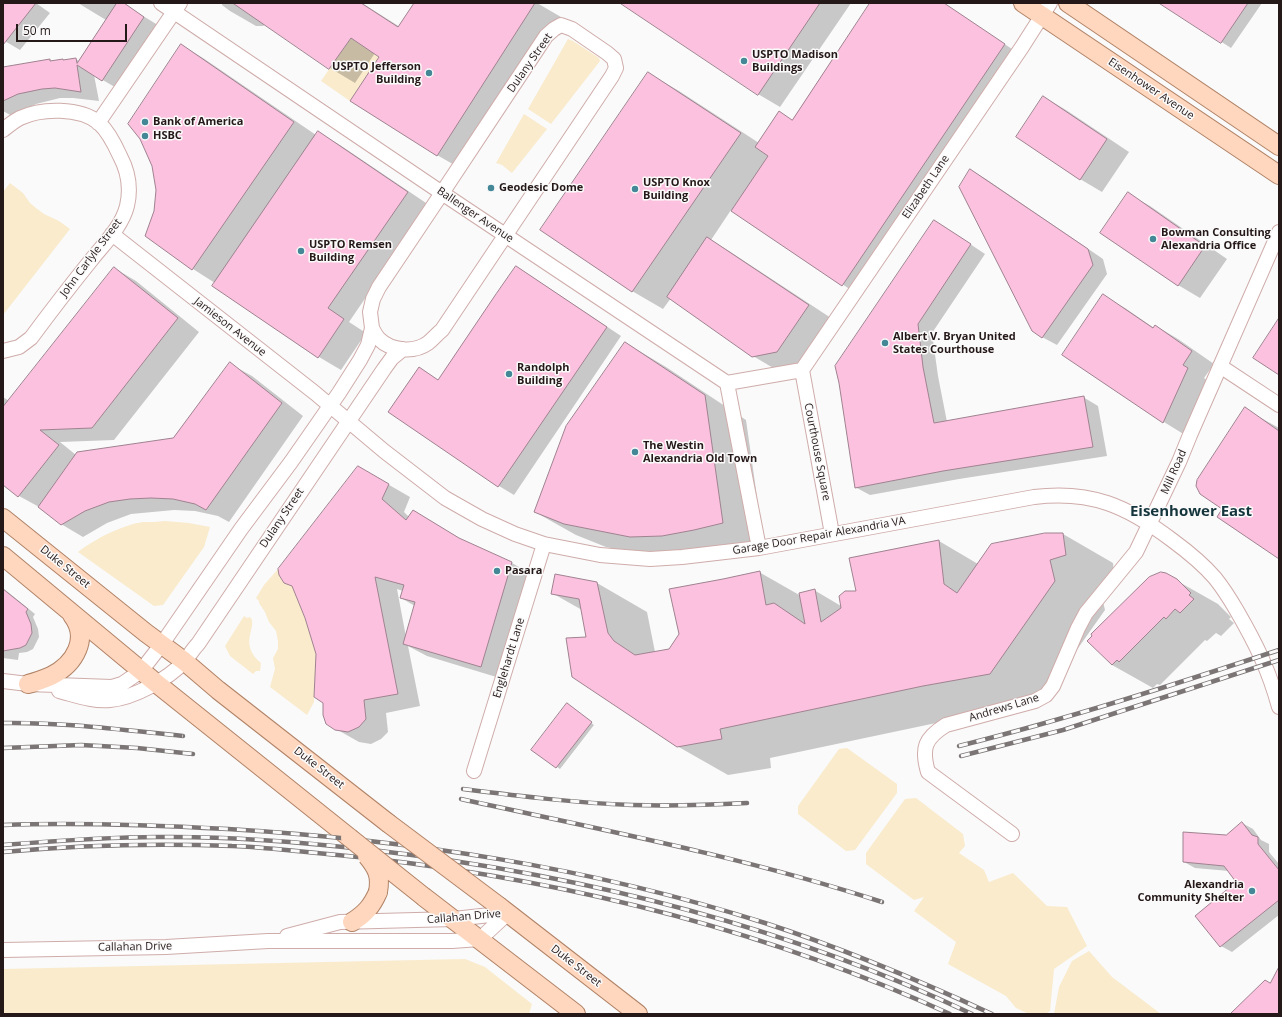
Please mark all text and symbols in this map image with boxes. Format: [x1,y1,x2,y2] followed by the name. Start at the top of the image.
[18,16,129,42] scale bar
[23,22,51,39] text: 50 m
[505,31,555,95] street label: Dulany Street
[752,48,838,74] place label: USPTO Madison Buildings
[1106,55,1196,123] street label: Eisenhower Avenue
[739,56,749,66] marker: USPTO Madison Buildings
[332,60,421,86] place label: USPTO Jefferson Building
[424,68,434,78] marker: USPTO Jefferson Building
[153,115,243,129] place label: Bank of America
[140,117,150,127] marker: Bank of America
[153,129,182,143] place label: HSBC
[140,131,150,141] marker: HSBC
[900,153,952,221] street label: Elizabeth Lane
[643,176,710,202] place label: USPTO Knox Building
[499,181,583,195] place label: Geodesic Dome
[486,183,496,193] marker: Geodesic Dome
[630,184,640,194] marker: USPTO Knox Building
[434,185,516,245] street label: Ballenger Avenue
[57,216,125,300] street label: John Carlyle Street
[1161,226,1271,252] place label: Bowman Consulting Alexandria Office
[1148,234,1158,244] marker: Bowman Consulting Alexandria Office
[309,238,392,264] place label: USPTO Remsen Building
[296,246,306,256] marker: USPTO Remsen Building
[191,295,269,359] street label: Jamieson Avenue
[893,330,1016,356] place label: Albert V. Bryan United States Courthouse
[880,338,890,348] marker: Albert V. Bryan United States Courthouse
[517,361,569,387] place label: Randolph Building
[504,369,514,379] marker: Randolph Building
[801,402,833,502] street label: Courthouse Square
[643,439,757,465] place label: The Westin Alexandria Old Town
[630,447,640,457] marker: The Westin Alexandria Old Town
[1158,448,1190,496] street label: Mill Road
[257,486,307,550] street label: Dulany Street
[1130,503,1252,521] district label: Eisenhower East
[732,514,906,558] street label: Garage Door Repair Alexandria VA
[37,543,93,591] street label: Duke Street
[505,564,542,578] place label: Pasara
[492,566,502,576] marker: Pasara
[490,616,528,700] street label: Englehardt Lane
[967,691,1041,725] street label: Andrews Lane
[291,744,347,792] street label: Duke Street
[1137,878,1244,904] place label: Alexandria Community Shelter
[1247,886,1257,896] marker: Alexandria Community Shelter
[427,907,501,927] street label: Callahan Drive
[98,940,172,954] street label: Callahan Drive
[548,942,604,990] street label: Duke Street

